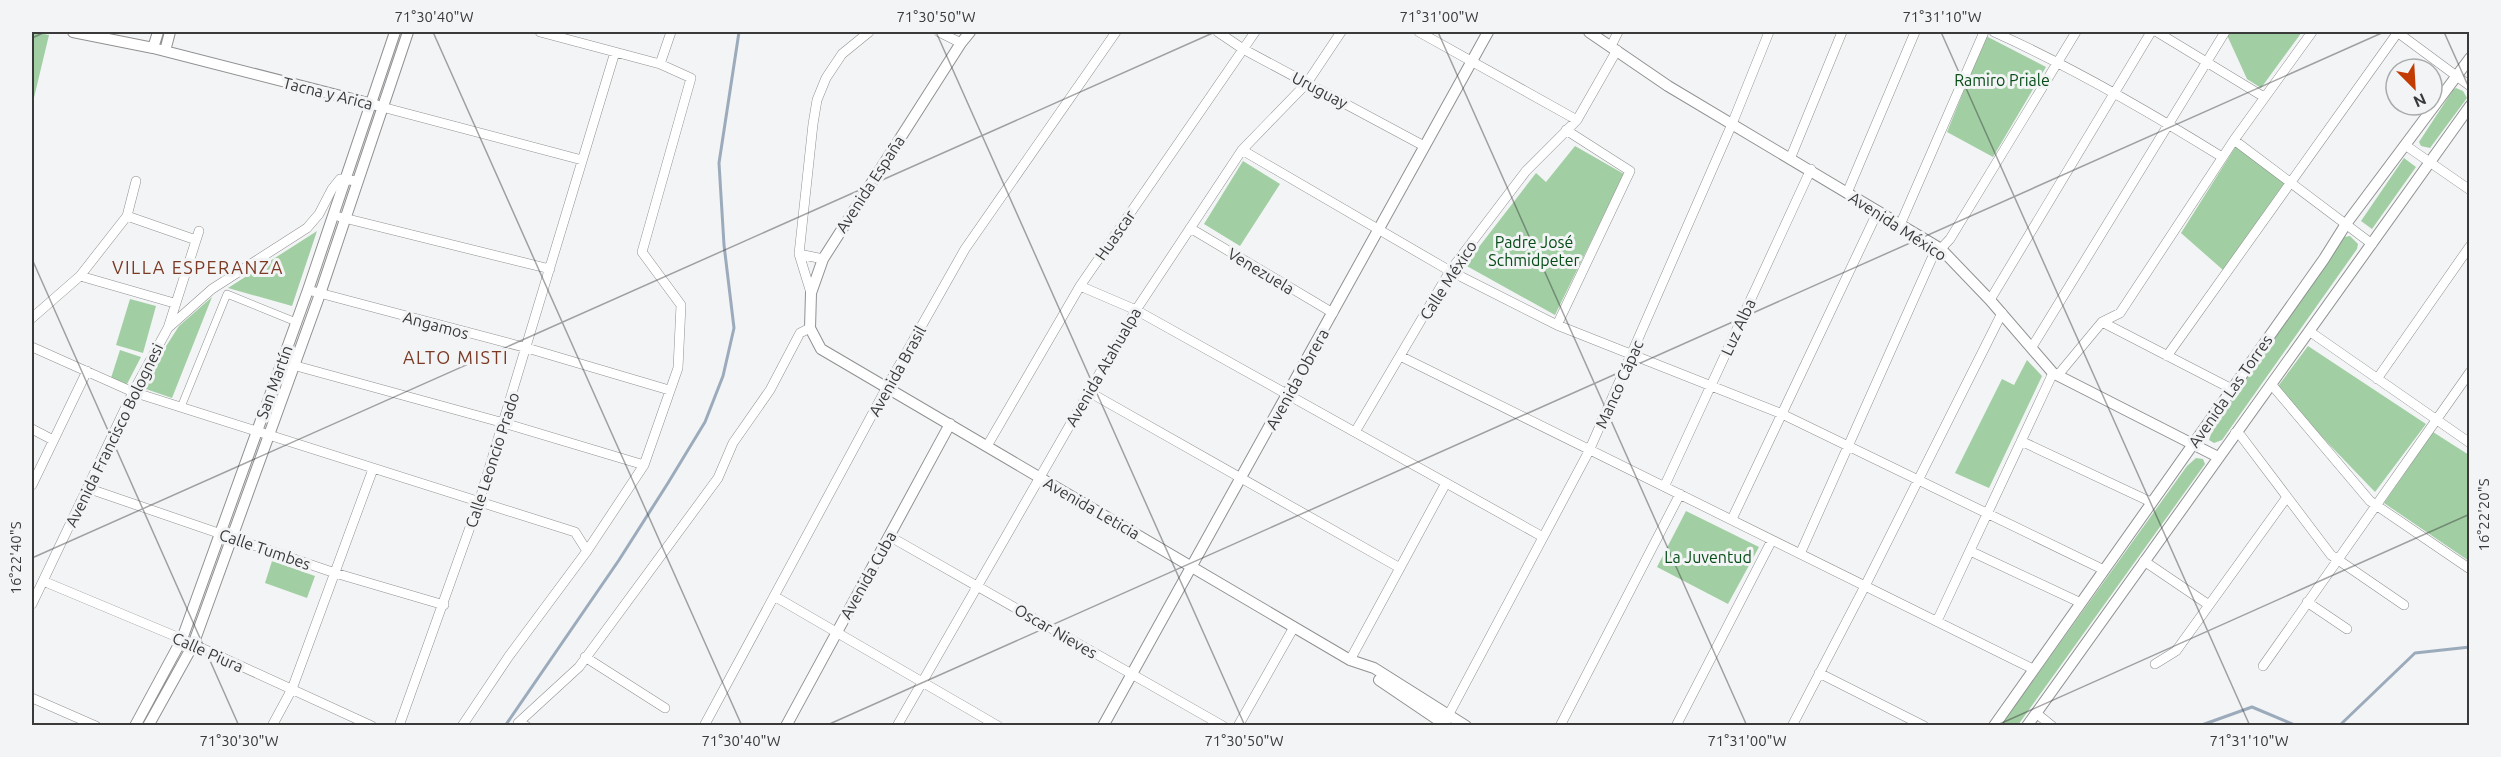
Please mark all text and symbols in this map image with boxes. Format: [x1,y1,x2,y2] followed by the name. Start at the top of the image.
[394,8,474,25] text: 71°30'40"W
[896,8,976,25] text: 71°30'50"W
[1399,8,1479,25] text: 71°31'00"W
[1902,8,1982,25] text: 71°31'10"W
[2384,57,2444,117] north arrow
[1289,68,1351,112] street label: Uruguay
[1954,71,2050,89] park label: Ramiro Priale
[281,73,375,113] street label: Tacna y Arica
[2411,90,2429,111] text: N
[832,132,908,236] street label: Avenida España
[1846,188,1950,264] street label: Avenida México
[1091,206,1139,264] street label: Huascar
[1488,233,1580,269] park label: Padre José Schmidpeter
[1416,237,1480,323] street label: Calle México
[1225,244,1297,298] street label: Venezuela
[112,257,284,277] district label: VILLA ESPERANZA
[1717,296,1759,358] street label: Luz Alba
[1062,304,1144,430] street label: Avenida Atahualpa
[401,308,471,342] street label: Angamos
[865,323,929,419] street label: Avenida Brasil
[1262,326,1332,432] street label: Avenida Obrera
[2184,331,2276,451] street label: Avenida Las Torres
[1592,337,1647,431] street label: Manco Cápac
[62,340,166,530] street label: Avenida Francisco Bolognesi
[252,343,296,421] street label: San Martín
[403,347,509,367] district label: ALTO MISTI
[462,390,522,530] street label: Calle Leoncio Prado
[1041,473,1143,543] street label: Avenida Leticia
[2475,478,2492,552] text: 16°22'20"S
[7,521,24,595] text: 16°22'40"S
[217,525,313,573] street label: Calle Tumbes
[837,528,899,622] street label: Avenida Cuba
[1664,548,1752,566] park label: La Juventud
[1011,600,1101,662] street label: Oscar Nieves
[170,628,246,676] street label: Calle Piura
[199,732,279,749] text: 71°30'30"W
[701,732,781,749] text: 71°30'40"W
[1204,732,1284,749] text: 71°30'50"W
[1707,732,1787,749] text: 71°31'00"W
[2209,732,2289,749] text: 71°31'10"W

